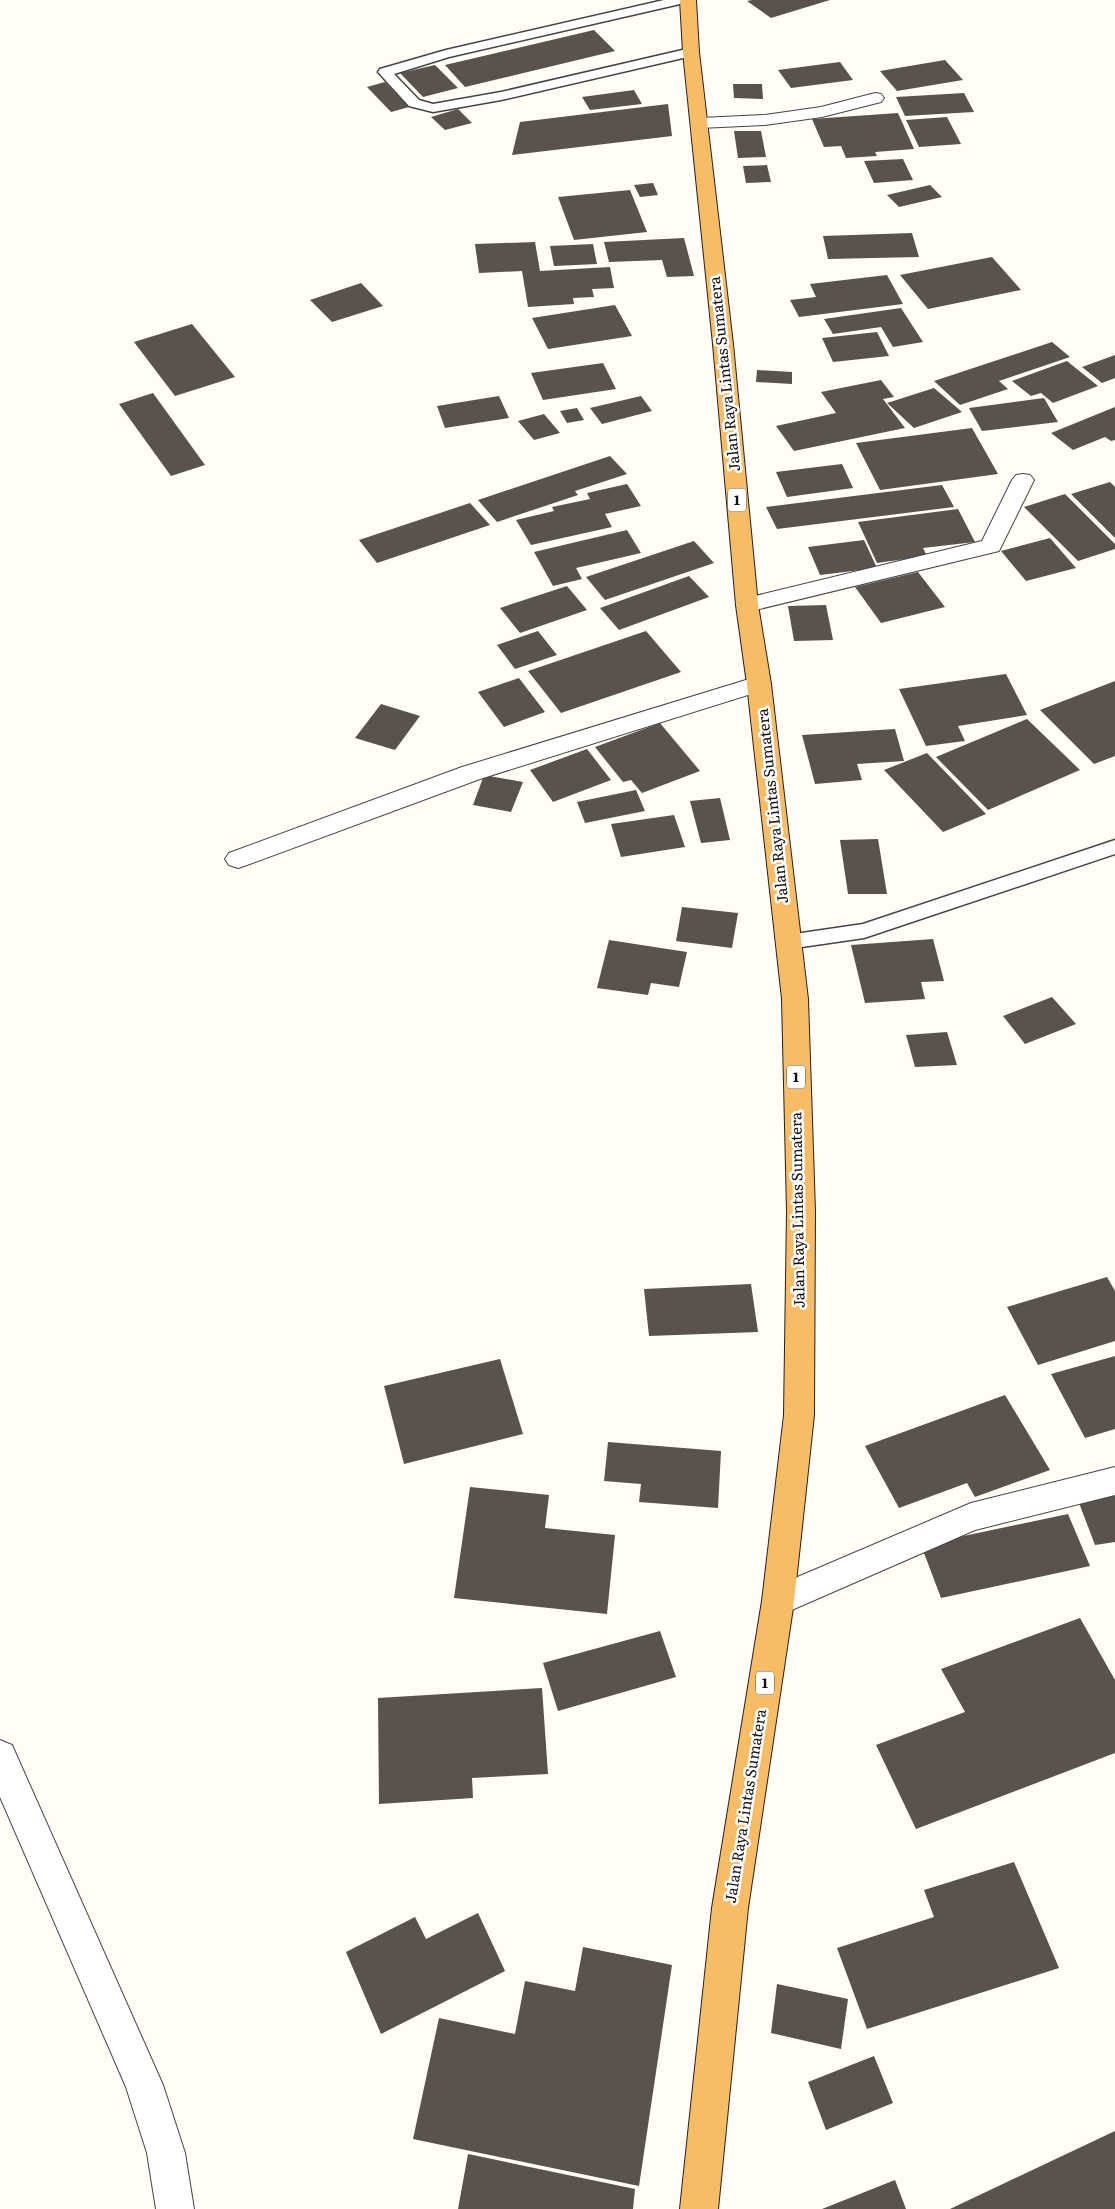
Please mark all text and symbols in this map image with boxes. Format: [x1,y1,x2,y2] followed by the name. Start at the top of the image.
[702,275,745,473] street label: Jalan Raya Lintas Sumatera
[728,488,746,512] road number: 1
[750,707,793,905] street label: Jalan Raya Lintas Sumatera
[787,1066,805,1088] road number: 1
[783,1111,810,1308] street label: Jalan Raya Lintas Sumatera
[756,1672,774,1695] road number: 1
[718,1706,771,1904] street label: Jalan Raya Lintas Sumatera

